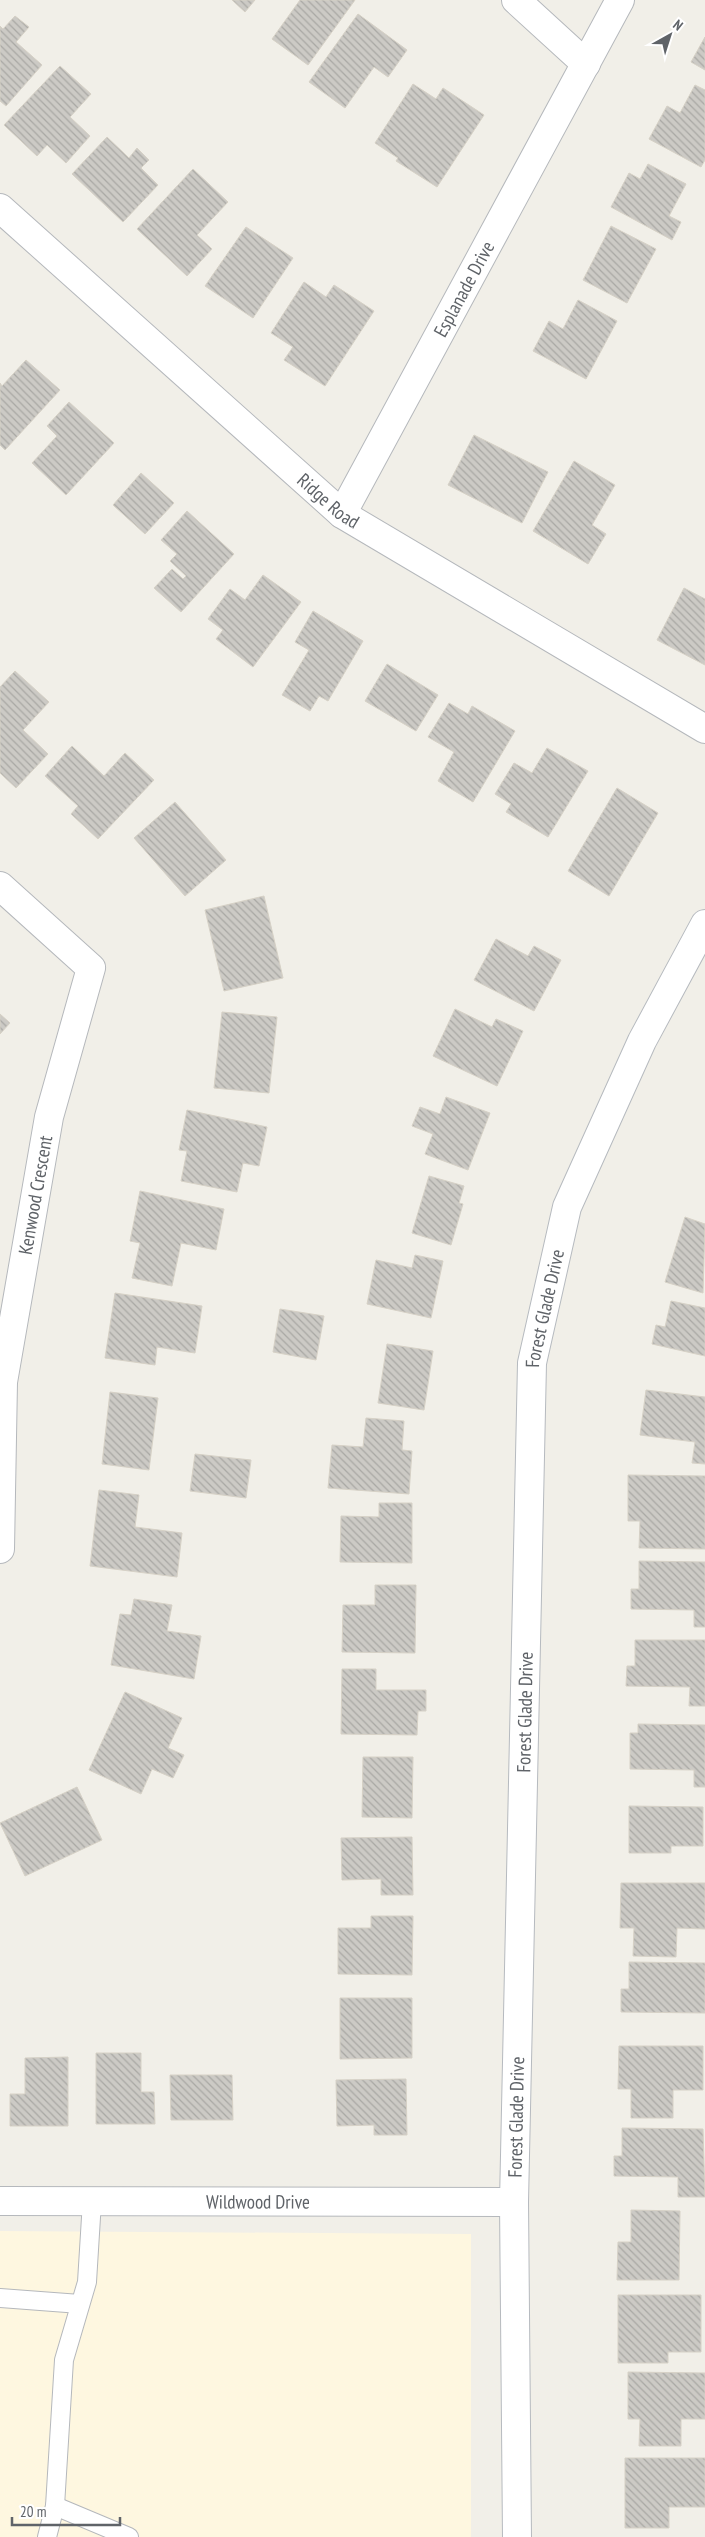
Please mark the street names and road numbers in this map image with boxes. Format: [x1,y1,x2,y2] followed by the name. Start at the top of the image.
[428,237,500,341] street label: Esplanade Drive
[292,468,364,534] street label: Ridge Road
[13,1133,57,1256] street label: Kenwood Crescent
[520,1247,569,1368] street label: Forest Glade Drive
[511,1651,538,1773] street label: Forest Glade Drive
[503,2056,529,2178] street label: Forest Glade Drive
[206,2189,310,2214] street label: Wildwood Drive

